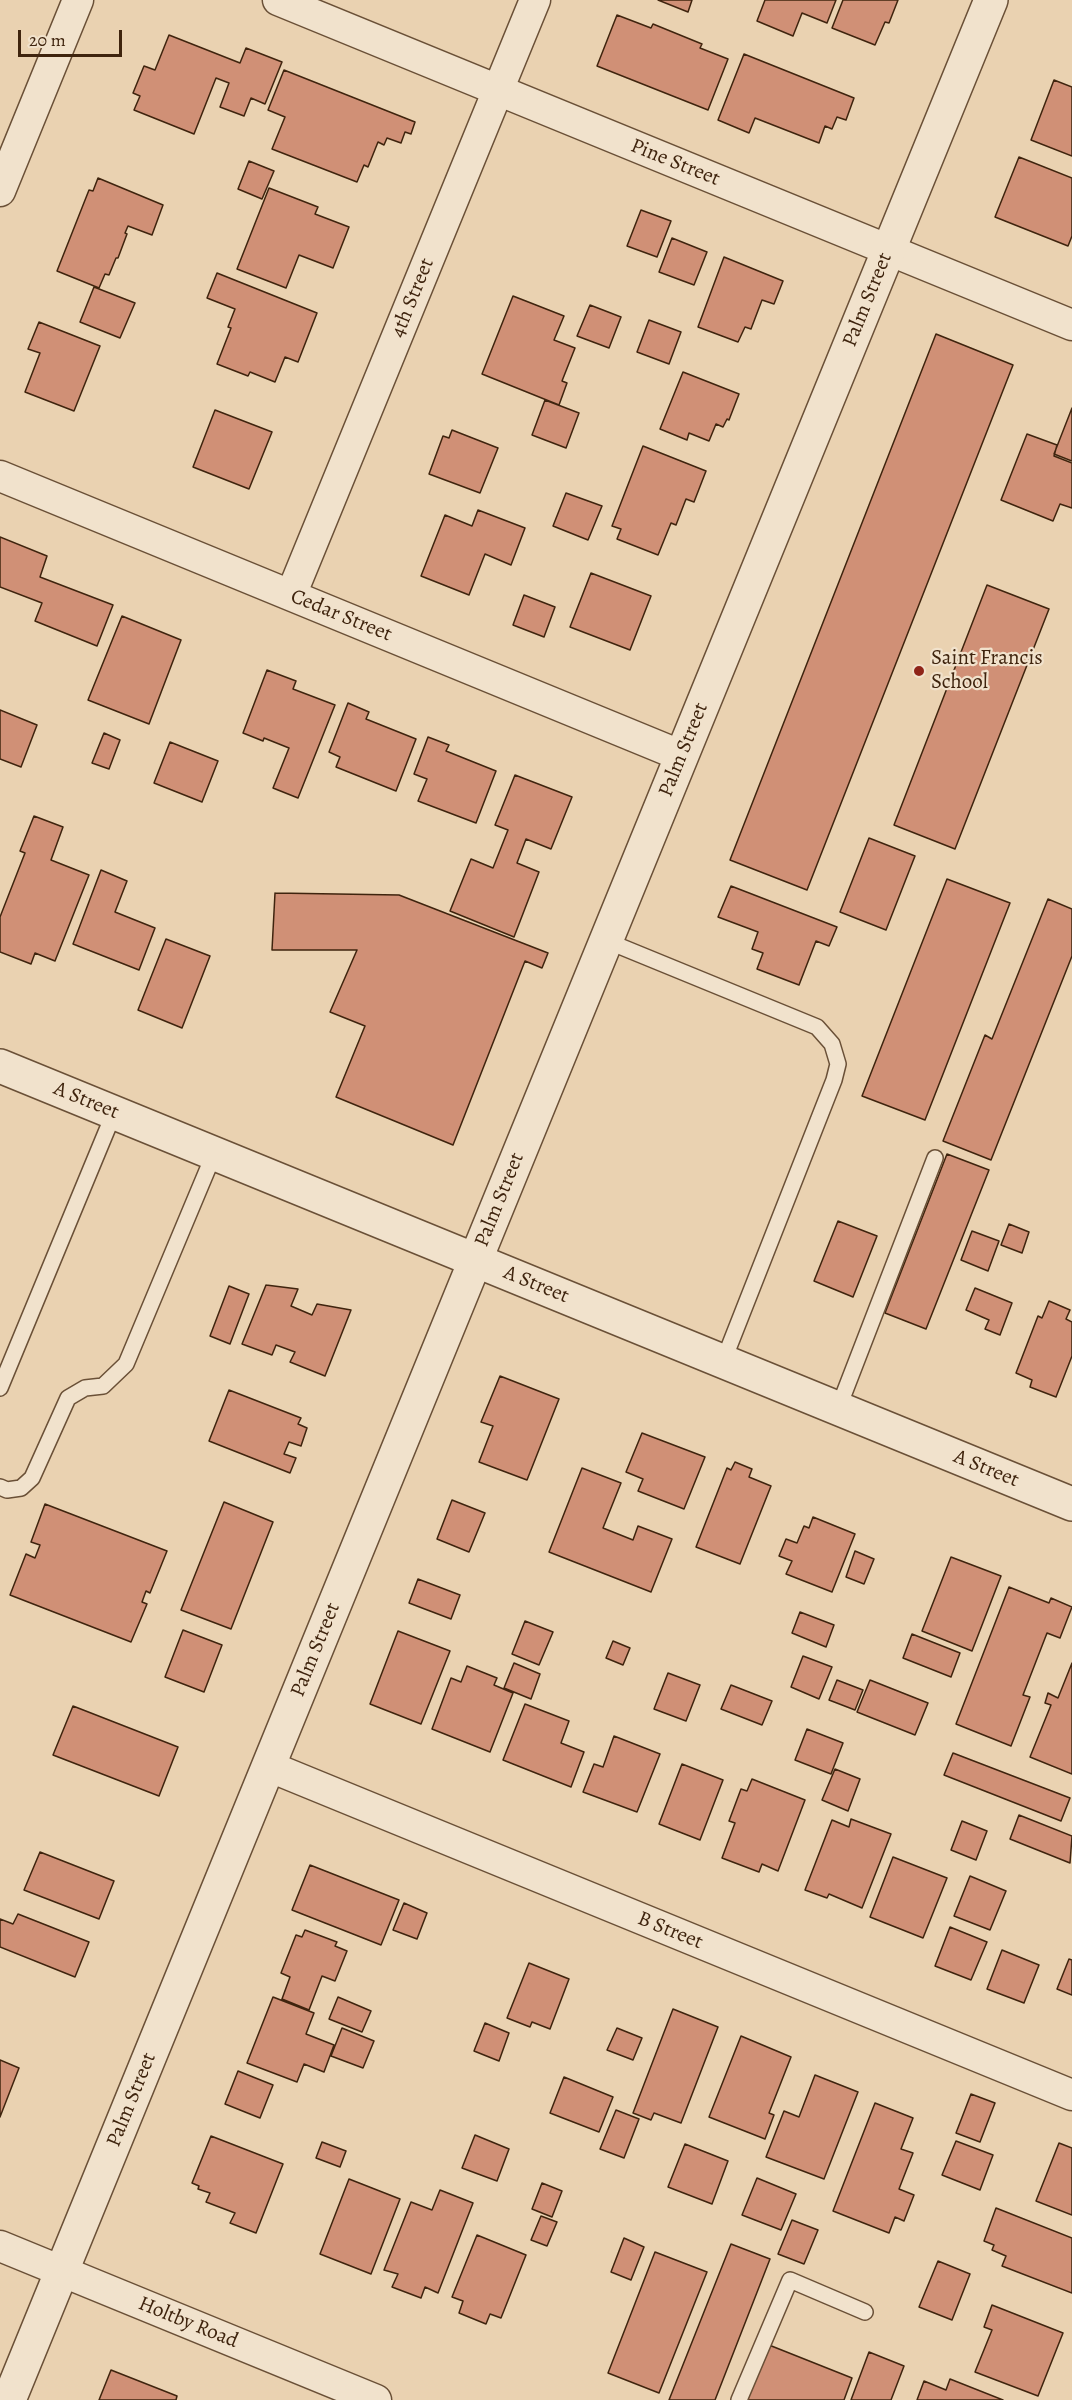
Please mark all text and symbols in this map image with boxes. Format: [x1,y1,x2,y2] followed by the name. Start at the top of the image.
[21,18,124,56] scale bar
[29,28,66,52] text: 20 m
[627,134,723,192] street label: Pine Street
[838,249,898,351] street label: Palm Street
[386,255,440,341] street label: 4th Street
[287,584,395,648] street label: Cedar Street
[931,646,1043,696] place label: Saint Francis School
[912,664,926,678] marker: Saint Francis School
[654,699,714,801] street label: Palm Street
[50,1077,122,1125] street label: A Street
[470,1149,530,1251] street label: Palm Street
[500,1261,572,1309] street label: A Street
[950,1445,1022,1493] street label: A Street
[286,1599,346,1701] street label: Palm Street
[634,1907,706,1955] street label: B Street
[102,2049,162,2151] street label: Palm Street
[134,2292,242,2354] street label: Holtby Road

